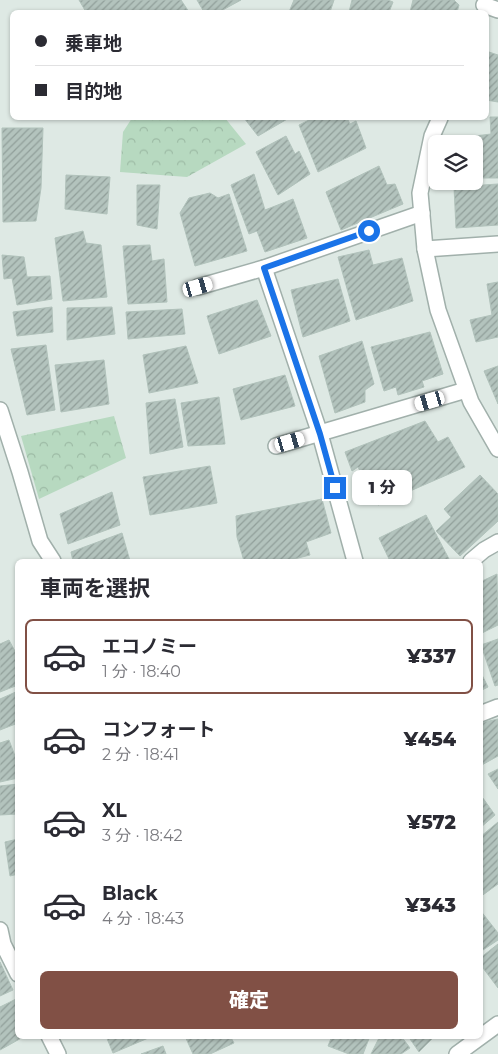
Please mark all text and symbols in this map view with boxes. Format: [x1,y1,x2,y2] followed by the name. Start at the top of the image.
[65,32,122,55] text: 乗車地
[65,80,122,103] text: 目的地
[428,135,483,190] map controls
[428,135,483,190] button: layers
[358,220,380,242] route start
[181,276,214,298] car
[413,390,446,412] car
[273,431,306,453] car
[352,470,412,506] callout: 1 分
[324,477,346,499] route end
[368,478,396,497] text: 1 分
[40,575,150,602] text: 車両を選択
[42,634,87,679] icon: car
[102,635,197,658] text: エコノミー
[407,645,456,668] text: ¥337
[102,662,181,681] text: 1 分 · 18:40
[42,717,87,762] icon: car
[102,718,215,741] text: コンフォート
[404,728,456,751] text: ¥454
[102,745,179,764] text: 2 分 · 18:41
[102,799,127,822] text: XL
[42,800,87,845] icon: car
[407,811,456,834] text: ¥572
[102,826,183,845] text: 3 分 · 18:42
[102,882,158,905] text: Black
[42,883,87,928] icon: car
[405,894,456,917] text: ¥343
[102,909,184,928] text: 4 分 · 18:43
[40,971,458,1029] button: 確定

